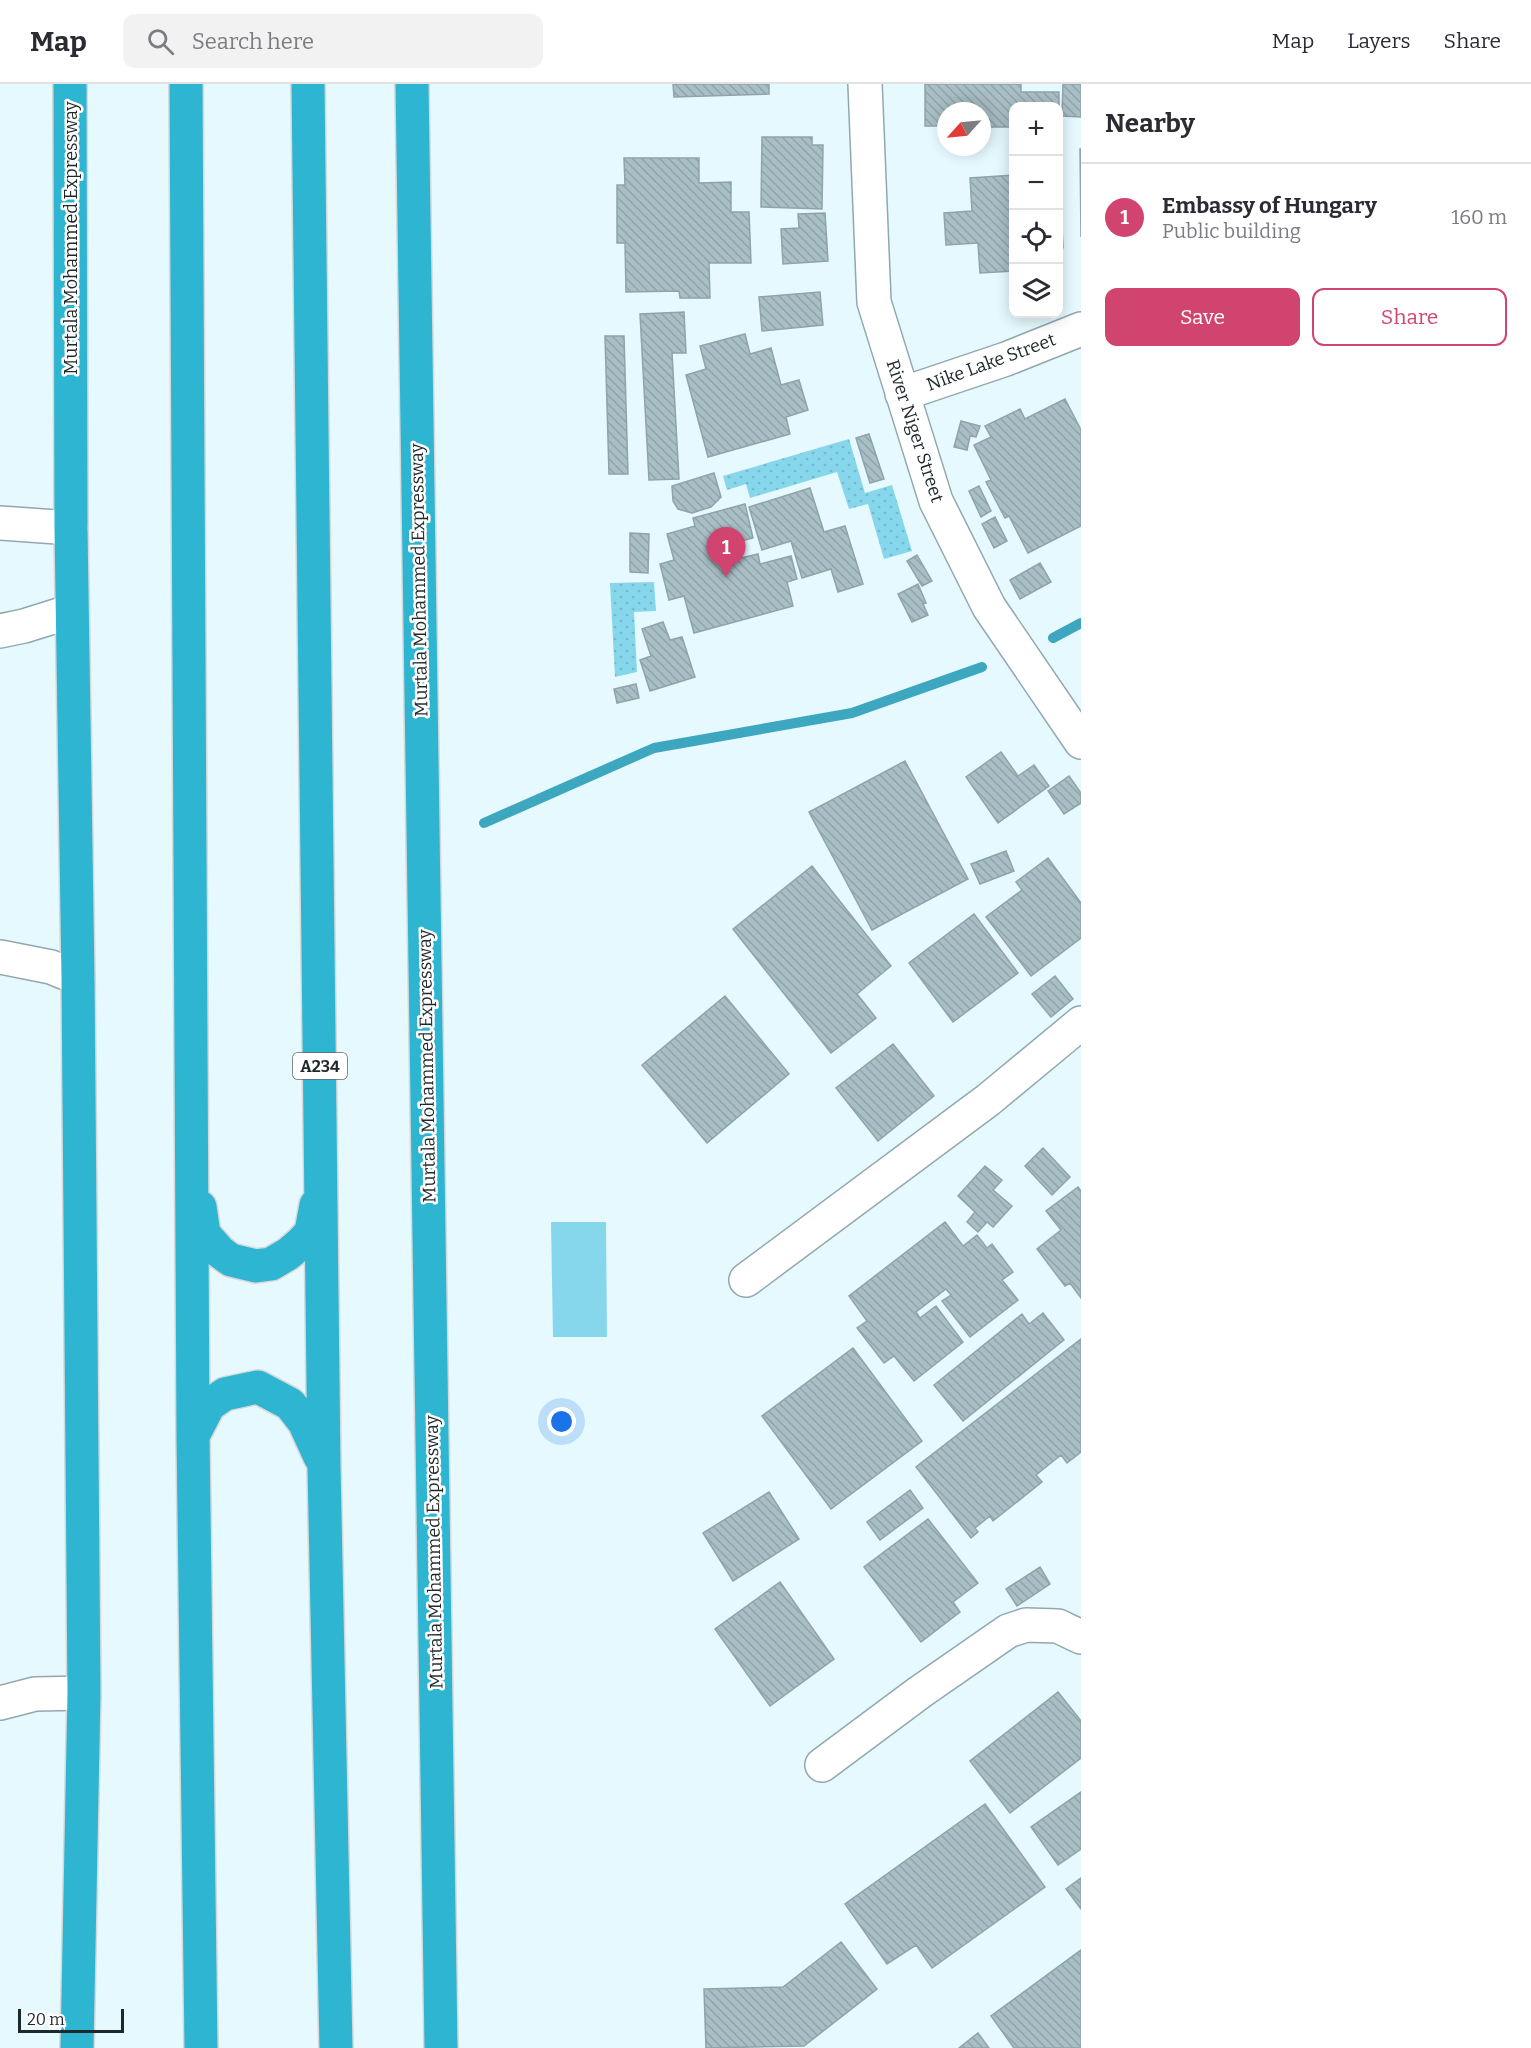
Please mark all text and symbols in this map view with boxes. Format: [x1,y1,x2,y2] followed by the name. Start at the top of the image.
[123,14,543,68] search box
[30,25,87,58] text: Map
[144,25,177,58] icon: search
[192,28,314,55] text: Search here
[1272,28,1314,54] text: Map
[1347,28,1411,54] text: Layers
[1444,28,1501,54] text: Share
[60,101,82,375] street label: Murtala Mohammed Expressway
[937,102,991,156] north arrow
[1009,102,1063,318] map controls
[1009,102,1063,156] button: +
[1105,108,1195,139] text: Nearby
[1009,156,1063,210] button: −
[1162,192,1377,219] text: Embassy of Hungary
[1120,205,1129,229] text: 1
[1451,205,1507,229] text: 160 m
[1009,210,1063,264] button: locate
[1162,219,1301,243] text: Public building
[1009,264,1063,318] button: layers
[1105,288,1300,346] button: Save
[1312,288,1507,346] button: Share
[923,328,1059,396] street label: Nike Lake Street
[882,357,949,506] street label: River Niger Street
[406,443,432,717] street label: Murtala Mohammed Expressway
[706,528,746,577] pin: 1
[414,929,440,1203] street label: Murtala Mohammed Expressway
[293,1053,347,1079] road number: A234
[547,1407,576,1436] your location
[421,1415,447,1689] street label: Murtala Mohammed Expressway
[18,2006,124,2034] scale bar
[27,2010,64,2029] text: 20 m

